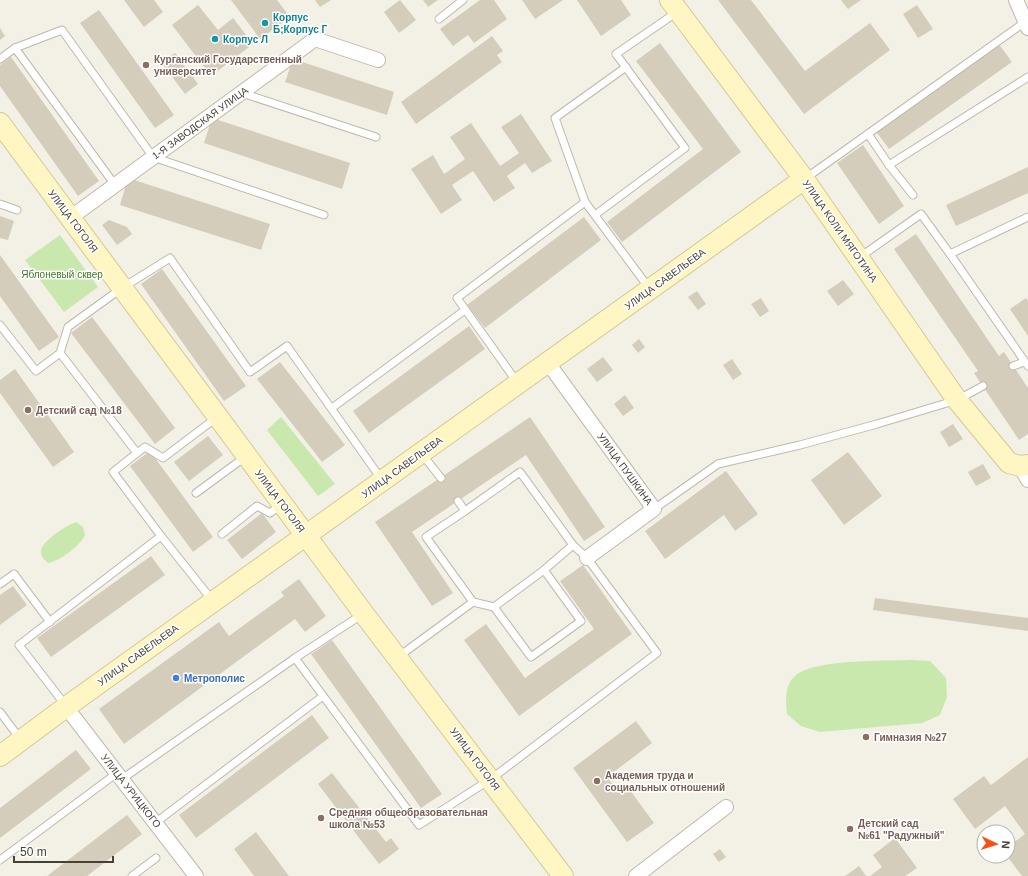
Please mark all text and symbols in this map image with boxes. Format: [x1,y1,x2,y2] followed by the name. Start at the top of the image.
[273,12,328,35] place label: Корпус Б;Корпус Г
[260,18,270,28] marker: Корпус Б;Корпус Г
[210,34,220,44] marker: Корпус Л
[223,34,268,45] place label: Корпус Л
[154,54,302,77] place label: Курганский Государственный университет
[141,60,151,70] marker: Курганский Государственный университет
[150,84,250,161] street label: 1-Я ЗАВОДСКАЯ УЛИЦА
[801,178,880,284] street label: УЛИЦА КОЛИ МЯГОТИНА
[46,188,100,254] street label: УЛИЦА ГОГОЛЯ
[623,246,708,312] street label: УЛИЦА САВЕЛЬЕВА
[21,269,103,280] park label: Яблоневый сквер
[23,405,33,415] marker: Детский сад №18
[36,405,122,416] place label: Детский сад №18
[595,431,655,507] street label: УЛИЦА ПУШКИНА
[360,434,445,500] street label: УЛИЦА САВЕЛЬЕВА
[253,468,307,534] street label: УЛИЦА ГОГОЛЯ
[96,622,181,688] street label: УЛИЦА САВЕЛЬЕВА
[171,673,181,683] marker: Метрополис
[184,673,245,684] place label: Метрополис
[448,726,502,792] street label: УЛИЦА ГОГОЛЯ
[861,732,871,742] marker: Гимназия №27
[874,732,947,743] place label: Гимназия №27
[99,752,163,830] street label: УЛИЦА УРИЦКОГО
[605,770,725,793] place label: Академия труда и социальных отношений
[592,776,602,786] marker: Академия труда и социальных отношений
[329,807,488,830] place label: Средняя общеобразовательная школа №53
[316,813,326,823] marker: Средняя общеобразовательная школа №53
[858,818,945,841] place label: Детский сад №61 "Радужный"
[845,824,855,834] marker: Детский сад №61 "Радужный"
[976,824,1016,864] north arrow
[14,838,113,864] scale bar
[1000,840,1012,849] text: N
[20,845,47,859] text: 50 m

